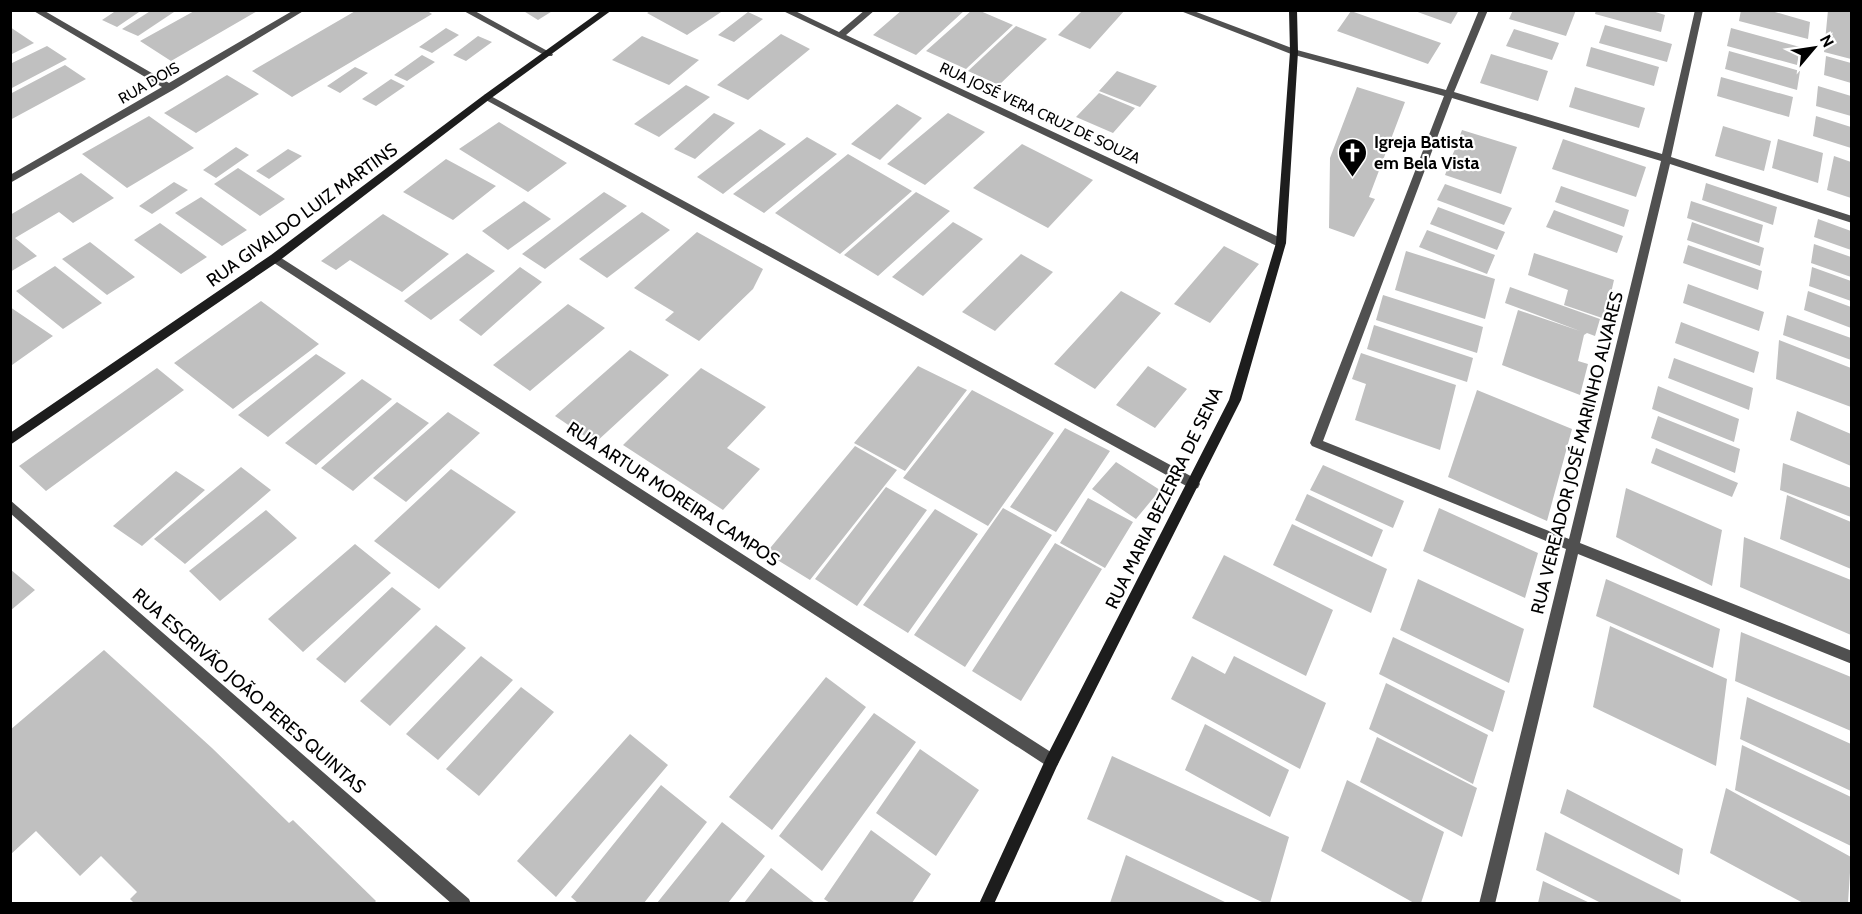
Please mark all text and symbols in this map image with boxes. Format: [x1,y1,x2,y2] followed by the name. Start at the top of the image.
[1784,18,1844,78] north arrow
[1816,31,1838,51] text: N
[115,58,183,108] street label: RUA DOIS
[937,58,1144,168] street label: RUA JOSÉ VERA CRUZ DE SOUZA
[1374,131,1479,174] place label: Igreja Batista em Bela Vista
[1337,136,1369,178] church icon: Igreja Batista em Bela Vista
[202,138,402,292] street label: RUA GIVALDO LUIZ MARTINS
[1526,289,1628,617] street label: RUA VEREADOR JOSÉ MARINHO ALVARES
[1101,384,1227,612] street label: RUA MARIA BEZERRA DE SENA
[563,417,783,571] street label: RUA ARTUR MOREIRA CAMPOS
[128,584,370,798] street label: RUA ESCRIVÃO JOÃO PERES QUINTAS

